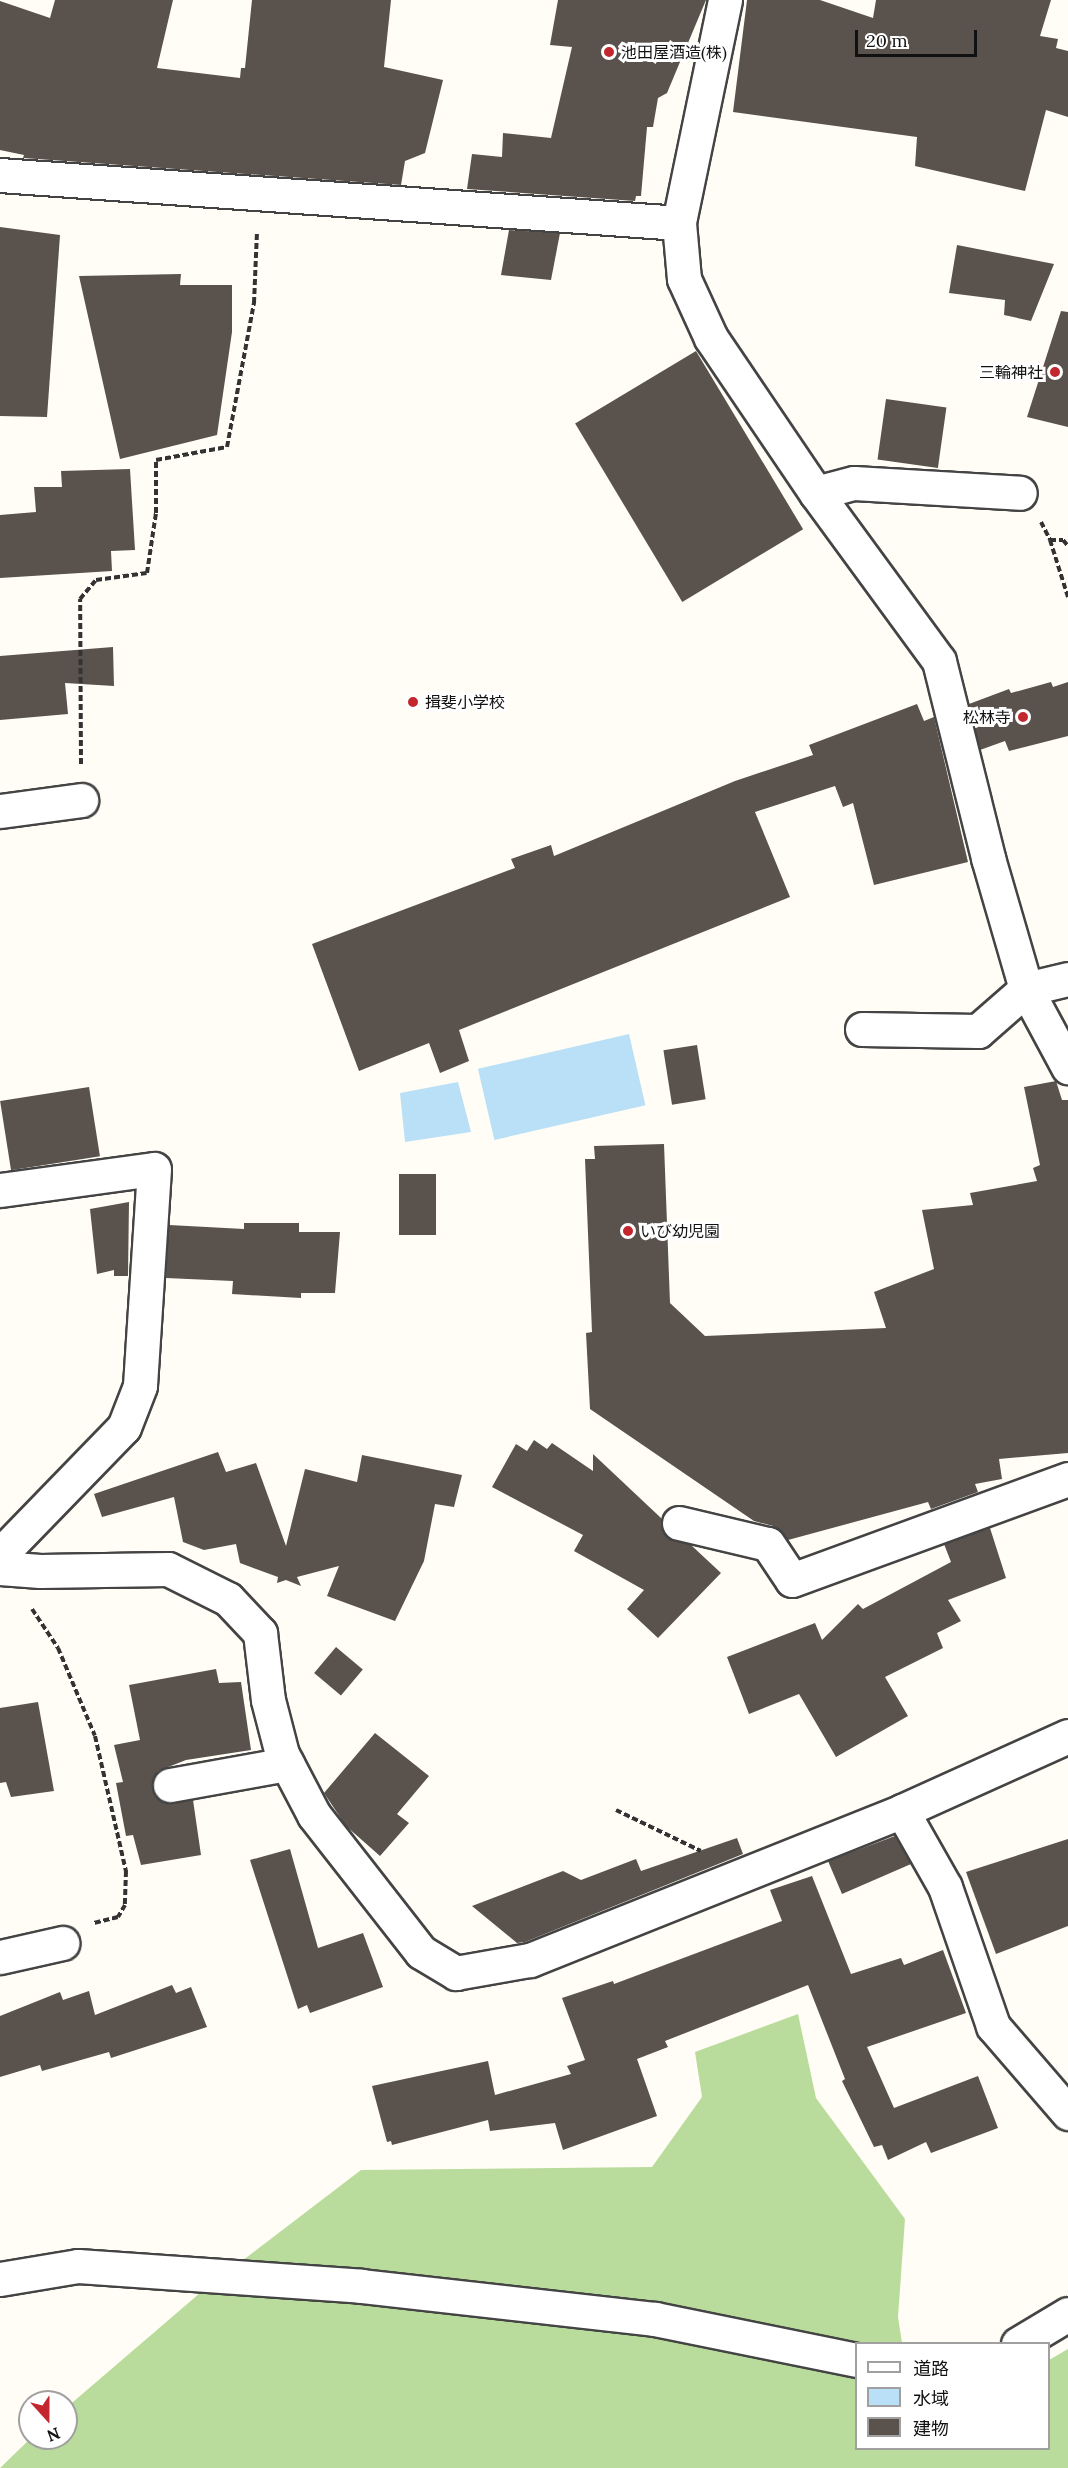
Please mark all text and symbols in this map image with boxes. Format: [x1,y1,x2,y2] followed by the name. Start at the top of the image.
[858,18,980,56] scale bar
[866,29,908,52] text: 20 m
[621,42,727,62] place label: 池田屋酒造(株)
[602,45,616,59] marker: 池田屋酒造(株)
[979,362,1043,382] place label: 三輪神社
[1048,365,1062,379] marker: 三輪神社
[425,692,505,712] place label: 揖斐小学校
[406,695,420,709] marker: 揖斐小学校
[963,707,1011,727] place label: 松林寺
[1016,710,1030,724] marker: 松林寺
[640,1221,720,1241] place label: いび幼児園
[621,1224,635,1238] marker: いび幼児園
[855,2342,1050,2450] legend
[913,2357,949,2380] text: 道路
[913,2387,949,2410] text: 水域
[18,2390,78,2450] north arrow
[913,2417,949,2440] text: 建物
[44,2423,63,2446] text: N

